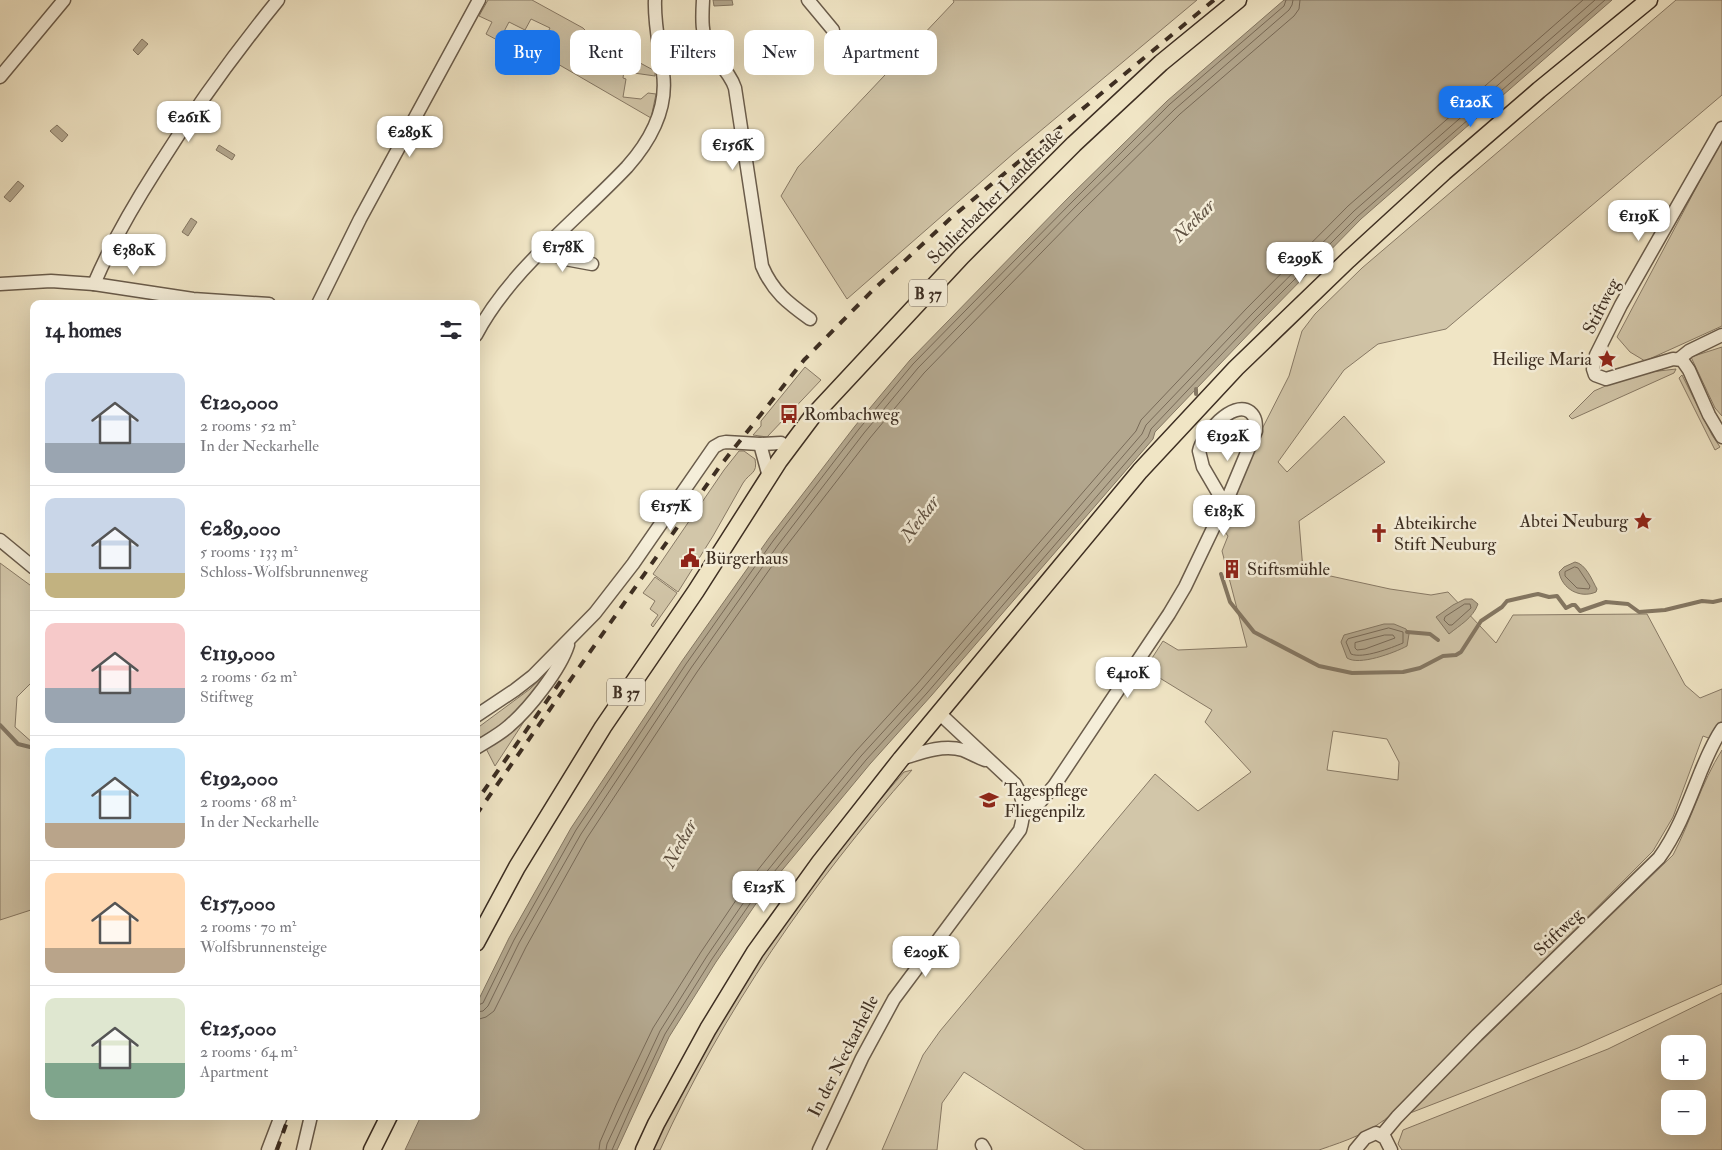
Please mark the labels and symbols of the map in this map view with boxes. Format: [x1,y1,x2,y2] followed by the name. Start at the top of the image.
[1436,86,1506,128] pin: €120K
[154,100,224,143] pin: €261K
[375,116,445,158] pin: €289K
[922,123,1069,269] street label: Schlierbacher Landstraße
[698,128,768,171] pin: €156K
[1166,193,1221,248] water label: Neckar
[1604,200,1674,242] pin: €119K
[528,230,598,273] pin: €178K
[99,234,169,276] pin: €380K
[1265,242,1335,284] pin: €299K
[1578,273,1626,338] street label: Stiftweg
[909,280,947,306] road number: B 37
[1492,348,1593,371] place label: Heilige Maria
[1596,348,1618,370] place icon: Heilige Maria
[778,403,800,425] bus stop icon: Rombachweg
[804,403,900,426] place label: Rombachweg
[1193,420,1263,462] pin: €192K
[636,490,706,532] pin: €157K
[894,490,945,547] water label: Neckar
[1189,494,1259,537] pin: €183K
[1519,510,1629,533] place label: Abtei Neuburg
[1632,510,1654,532] place icon: Abtei Neuburg
[1393,512,1497,556] place label: Abteikirche Stift Neuburg
[1368,522,1390,544] church icon: Abteikirche Stift Neuburg
[679,547,701,569] public building icon: Bürgerhaus
[705,547,788,570] place label: Bürgerhaus
[1221,558,1243,580] building icon: Stiftsmühle
[1247,558,1331,581] place label: Stiftsmühle
[1093,656,1163,699] pin: €410K
[607,679,645,706] road number: B 37
[1004,779,1088,823] place label: Tagespflege Fliegenpilz
[978,789,1000,811] school or university icon: Tagespflege Fliegenpilz
[656,814,703,873] water label: Neckar
[729,870,799,913] pin: €125K
[1529,903,1589,961] street label: Stiftweg
[891,936,961,978] pin: €209K
[803,991,884,1121] street label: In der Neckarhelle

